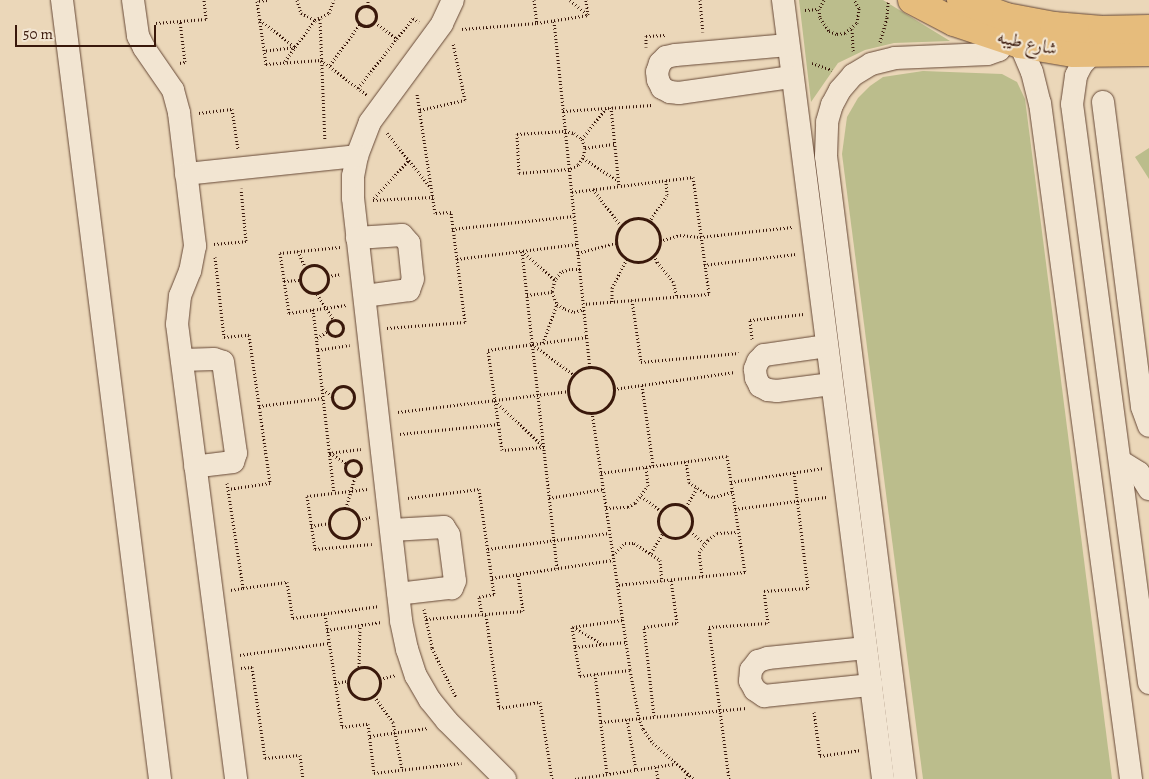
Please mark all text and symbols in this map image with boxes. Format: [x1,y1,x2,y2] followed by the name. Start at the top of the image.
[18,15,159,47] scale bar
[23,24,53,44] text: 50 m
[995,26,1059,60] street label: شارع طيبه

